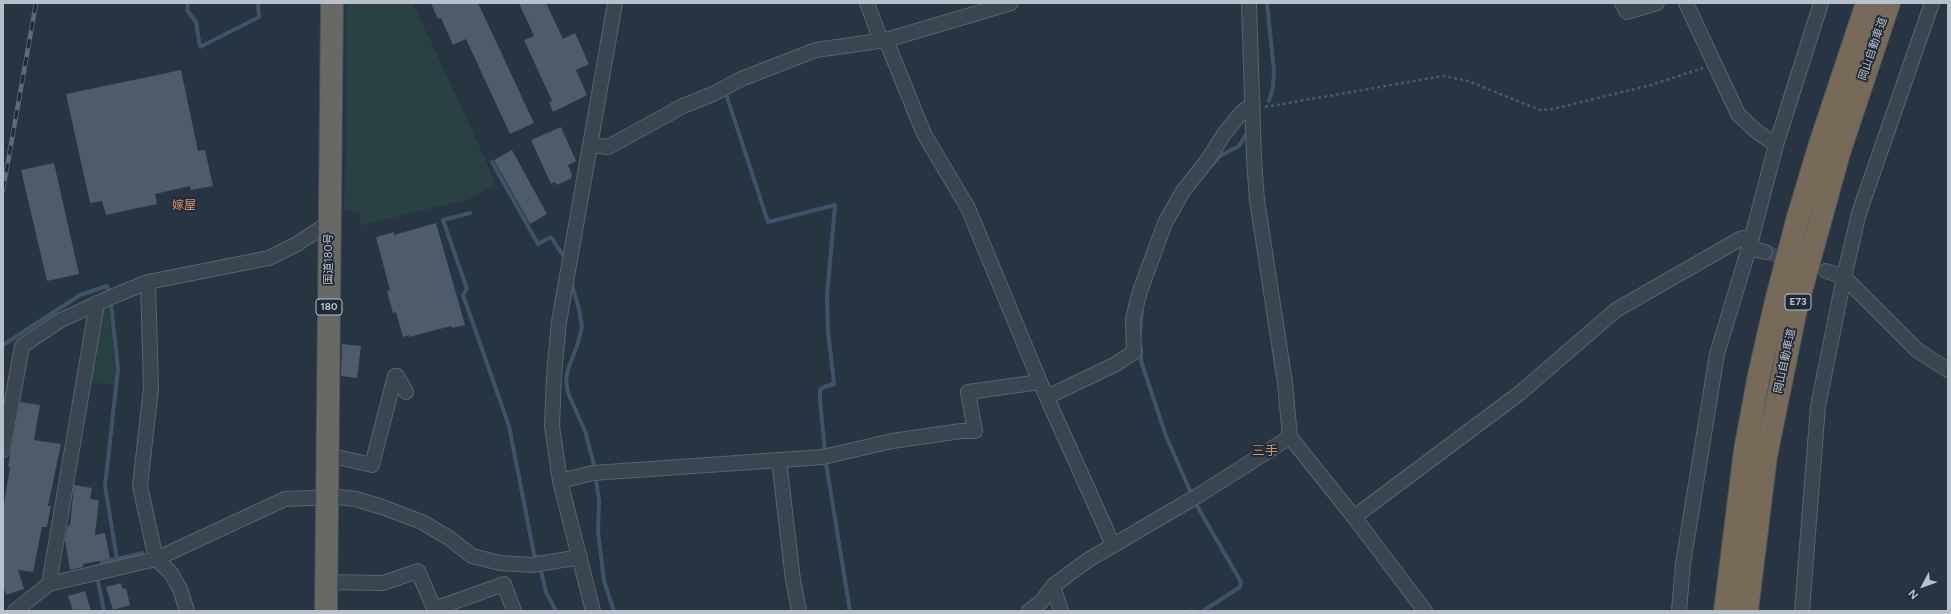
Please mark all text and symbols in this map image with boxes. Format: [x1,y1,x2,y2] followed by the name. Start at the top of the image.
[1856,16,1890,82] street label: 岡山自動車道
[172,198,196,212] district label: 嫁屋
[322,233,336,285] street label: 国道180号
[1785,294,1811,310] road number: E73
[316,299,342,315] road number: 180
[1772,327,1798,395] street label: 岡山自動車道
[1252,443,1278,459] district label: 三手
[1903,566,1943,606] north arrow
[1906,587,1921,602] text: N

